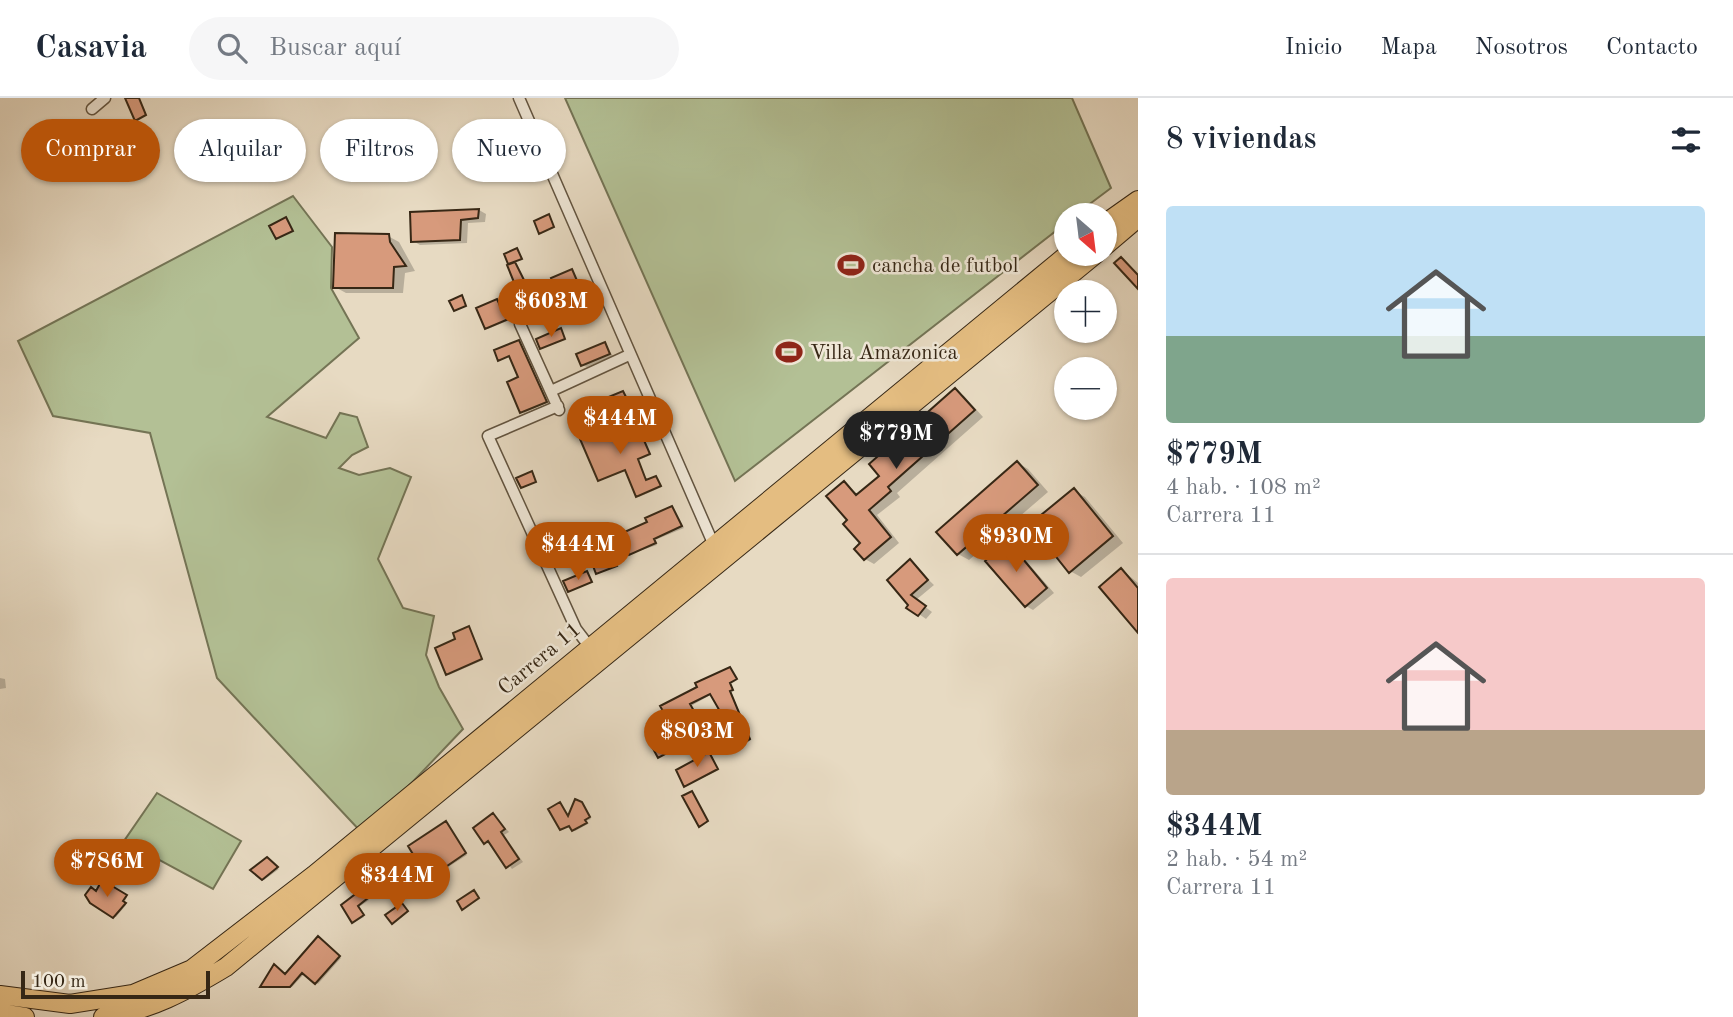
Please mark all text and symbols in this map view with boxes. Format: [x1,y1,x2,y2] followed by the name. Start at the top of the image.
[189,17,679,80] search box
[213,29,251,67] icon: search
[35,32,147,65] text: Casavia
[269,35,401,61] text: Buscar aquí
[1285,36,1343,60] text: Inicio
[1381,36,1437,60] text: Mapa
[1475,36,1568,60] text: Nosotros
[1606,36,1698,60] text: Contacto
[21,119,160,182] chip: Comprar
[174,119,306,182] chip: Alquilar
[320,119,438,182] chip: Filtros
[452,119,566,182] chip: Nuevo
[1667,121,1705,159] icon: filters
[1166,125,1316,155] text: 8 viviendas
[1054,203,1116,266] north arrow
[1054,203,1117,420] map controls
[836,250,866,280] sports icon: cancha de futbol
[1373,251,1499,377] icon: home
[872,256,1019,277] place label: cancha de futbol
[502,280,600,339] pin: $603M
[1054,280,1117,343] button: +
[514,290,588,313] text: $603M
[774,337,804,367] sports icon: Villa Amazonica
[810,343,958,364] place label: Villa Amazonica
[1054,357,1117,420] button: −
[571,396,669,456] pin: $444M
[583,407,657,430] text: $444M
[847,412,945,471] pin: $779M
[859,422,933,445] text: $779M
[1166,440,1262,470] text: $779M
[1166,476,1321,499] text: 4 hab. · 108 m²
[1166,504,1276,527] text: Carrera 11
[967,514,1065,574] pin: $930M
[529,522,627,582] pin: $444M
[979,525,1053,548] text: $930M
[541,533,615,556] text: $444M
[495,619,585,700] street label: Carrera 11
[1373,623,1499,749] icon: home
[648,710,746,769] pin: $803M
[660,720,734,743] text: $803M
[1166,812,1262,842] text: $344M
[58,840,156,899] pin: $786M
[1166,848,1307,871] text: 2 hab. · 54 m²
[70,850,144,873] text: $786M
[348,854,446,913] pin: $344M
[360,864,434,887] text: $344M
[1166,876,1276,899] text: Carrera 11
[21,968,210,1000] scale bar
[32,973,85,992] text: 100 m

